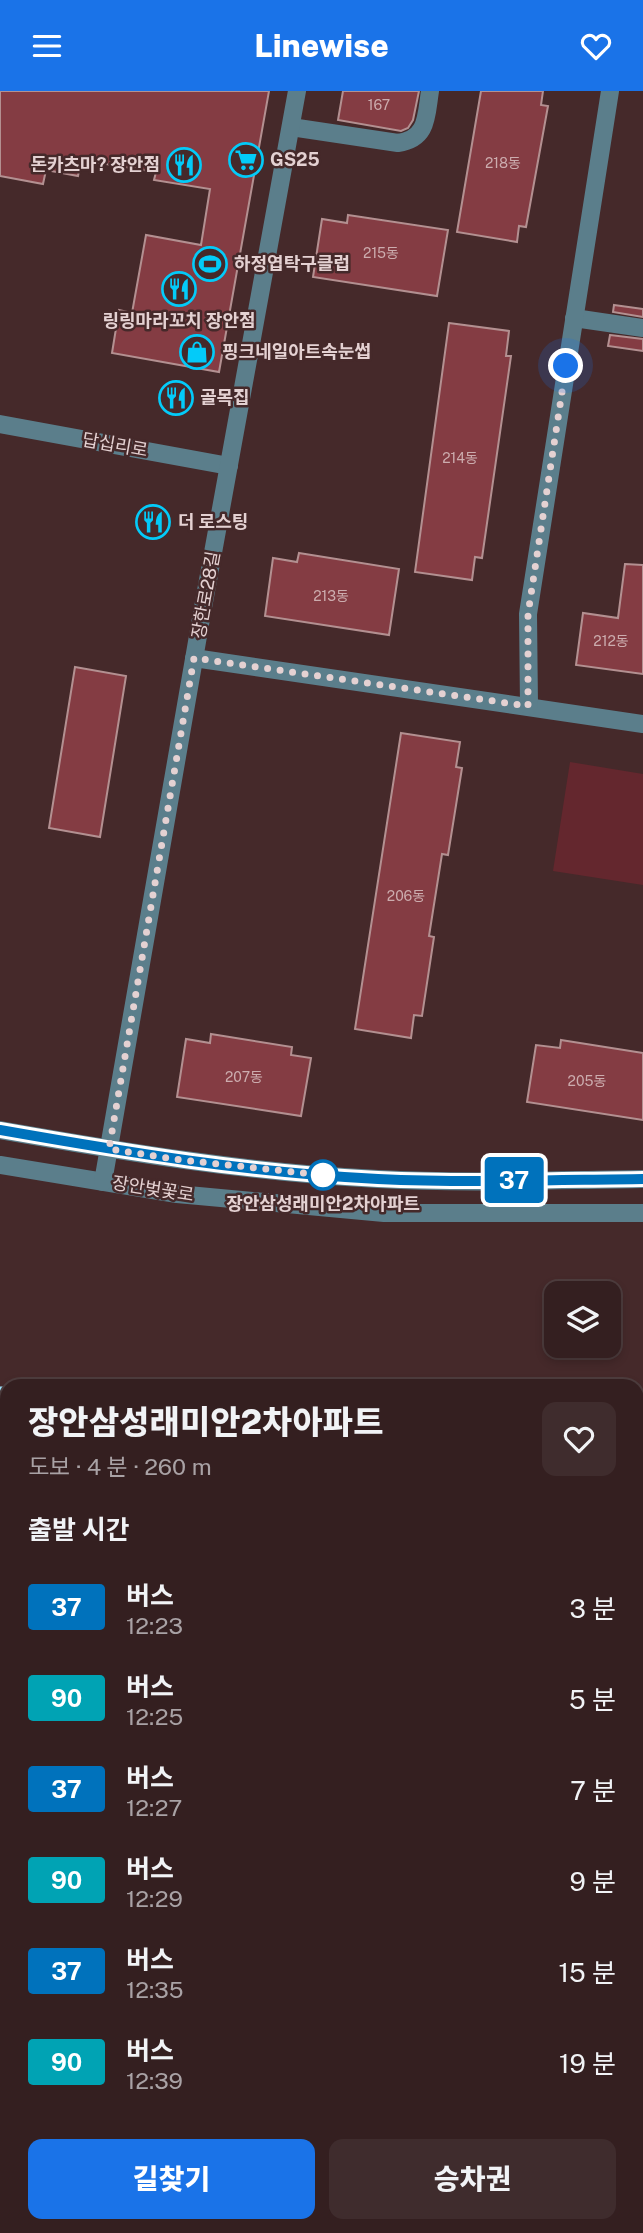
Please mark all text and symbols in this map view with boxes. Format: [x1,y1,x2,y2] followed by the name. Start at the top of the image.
[28,27,66,65] icon: menu
[254,27,389,64] text: Linewise
[577,27,615,65] icon: heart
[368,97,390,113] house number: 167
[227,141,265,179] supermarket icon: GS25
[165,146,203,184] restaurant icon: 돈카츠마? 장안점
[270,149,320,170] place label: GS25
[30,154,160,175] place label: 돈카츠마? 장안점
[485,155,521,171] house number: 218동
[191,245,229,283] sports icon: 하정엽탁구클럽
[363,245,399,261] house number: 215동
[234,253,350,274] place label: 하정엽탁구클럽
[160,270,198,308] restaurant icon: 링링마라꼬치 장안점
[102,310,256,331] place label: 링링마라꼬치 장안점
[178,333,216,371] shop icon: 핑크네일아트속눈썹
[222,341,371,362] place label: 핑크네일아트속눈썹
[548,348,583,383] your location
[157,379,195,417] restaurant icon: 골목집
[200,387,250,408] place label: 골목집
[81,428,150,461] street label: 답십리로
[442,450,478,466] house number: 214동
[134,503,172,541] restaurant icon: 더 로스팅
[178,511,248,532] place label: 더 로스팅
[187,549,224,640] street label: 장한로28길
[313,588,349,604] house number: 213동
[593,633,629,649] house number: 212동
[387,888,425,904] house number: 206동
[225,1069,263,1085] house number: 207동
[568,1073,606,1089] house number: 205동
[482,1157,546,1203] line badge: 37
[308,1160,338,1190] marker: 장안삼성래미안2차아파트
[499,1166,529,1194] text: 37
[111,1172,196,1205] street label: 장안벚꽃로
[226,1193,420,1214] place label: 장안삼성래미안2차아파트
[544,1281,621,1358] map controls
[544,1281,621,1358] button: layers
[542,1402,616,1476] button: heart
[28,1403,384,1441] text: 장안삼성래미안2차아파트
[28,1453,212,1480] text: 도보 · 4 분 · 260 m
[28,1514,130,1545] text: 출발 시간
[126,1580,174,1611] text: 버스
[51,1593,82,1621] text: 37
[569,1593,616,1624] text: 3 분
[126,1612,183,1639] text: 12:23
[126,1671,174,1702] text: 버스
[51,1684,82,1712] text: 90
[569,1684,616,1715] text: 5 분
[126,1703,183,1730] text: 12:25
[126,1762,174,1793] text: 버스
[51,1775,82,1803] text: 37
[570,1775,616,1806] text: 7 분
[126,1794,182,1821] text: 12:27
[126,1853,174,1884] text: 버스
[51,1866,82,1894] text: 90
[570,1866,616,1897] text: 9 분
[126,1885,183,1912] text: 12:29
[126,1944,174,1975] text: 버스
[51,1957,82,1985] text: 37
[559,1957,616,1988] text: 15 분
[126,1976,183,2003] text: 12:35
[126,2035,174,2066] text: 버스
[51,2048,82,2076] text: 90
[559,2048,616,2079] text: 19 분
[126,2067,183,2094] text: 12:39
[28,2139,315,2219] button: 길찾기
[329,2139,616,2219] button: 승차권

